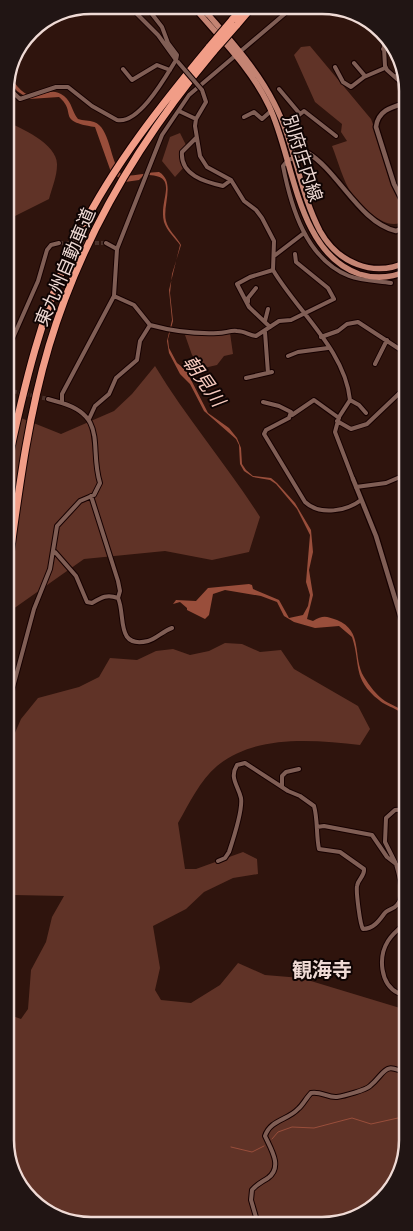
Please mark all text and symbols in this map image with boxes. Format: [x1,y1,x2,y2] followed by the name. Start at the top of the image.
[279,112,327,204] street label: 別府庄内線
[31,205,99,329] street label: 東九州自動車道
[178,351,231,413] water label: 朝見川
[292,958,352,982] district label: 観海寺

